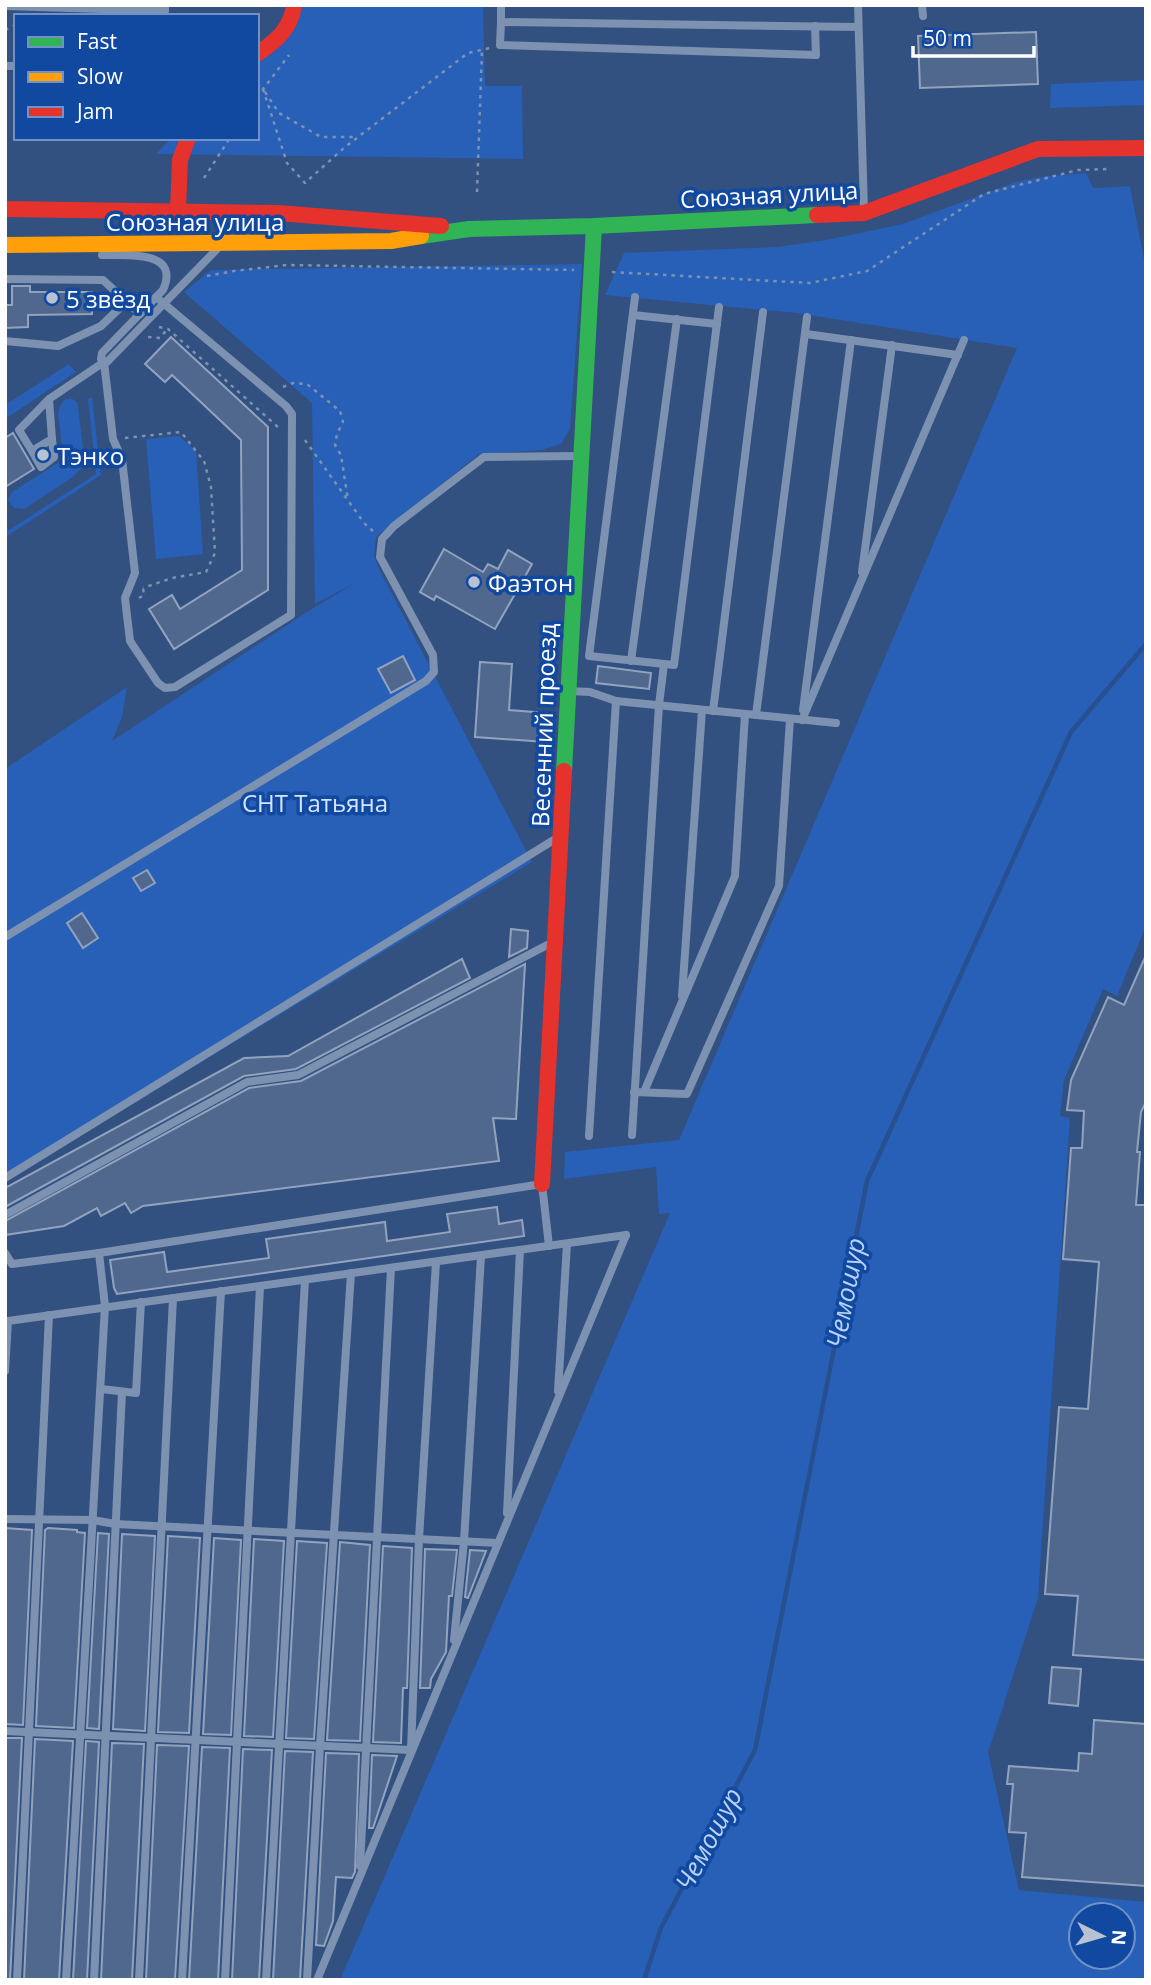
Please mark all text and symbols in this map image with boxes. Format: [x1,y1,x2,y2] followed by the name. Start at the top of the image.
[14,14,259,140] legend
[913,14,1034,58] scale bar
[923,24,972,52] text: 50 m
[77,27,117,55] text: Fast
[77,62,123,90] text: Slow
[75,97,114,125] text: Jam
[679,173,859,215] street label: Союзная улица
[106,205,284,238] street label: Союзная улица
[66,282,150,315] place label: 5 звёзд
[44,290,60,306] marker: 5 звёзд
[57,439,124,472] place label: Тэнко
[35,447,51,463] marker: Тэнко
[488,566,573,599] place label: Фаэтон
[466,574,482,590] marker: Фаэтон
[523,622,563,827] street label: Весенний проезд
[242,786,388,819] park label: СНТ Татьяна
[817,1235,873,1351] water label: Чемошур
[666,1781,750,1897] water label: Чемошур
[1067,1901,1137,1971] north arrow
[1105,1929,1133,1946] text: N

